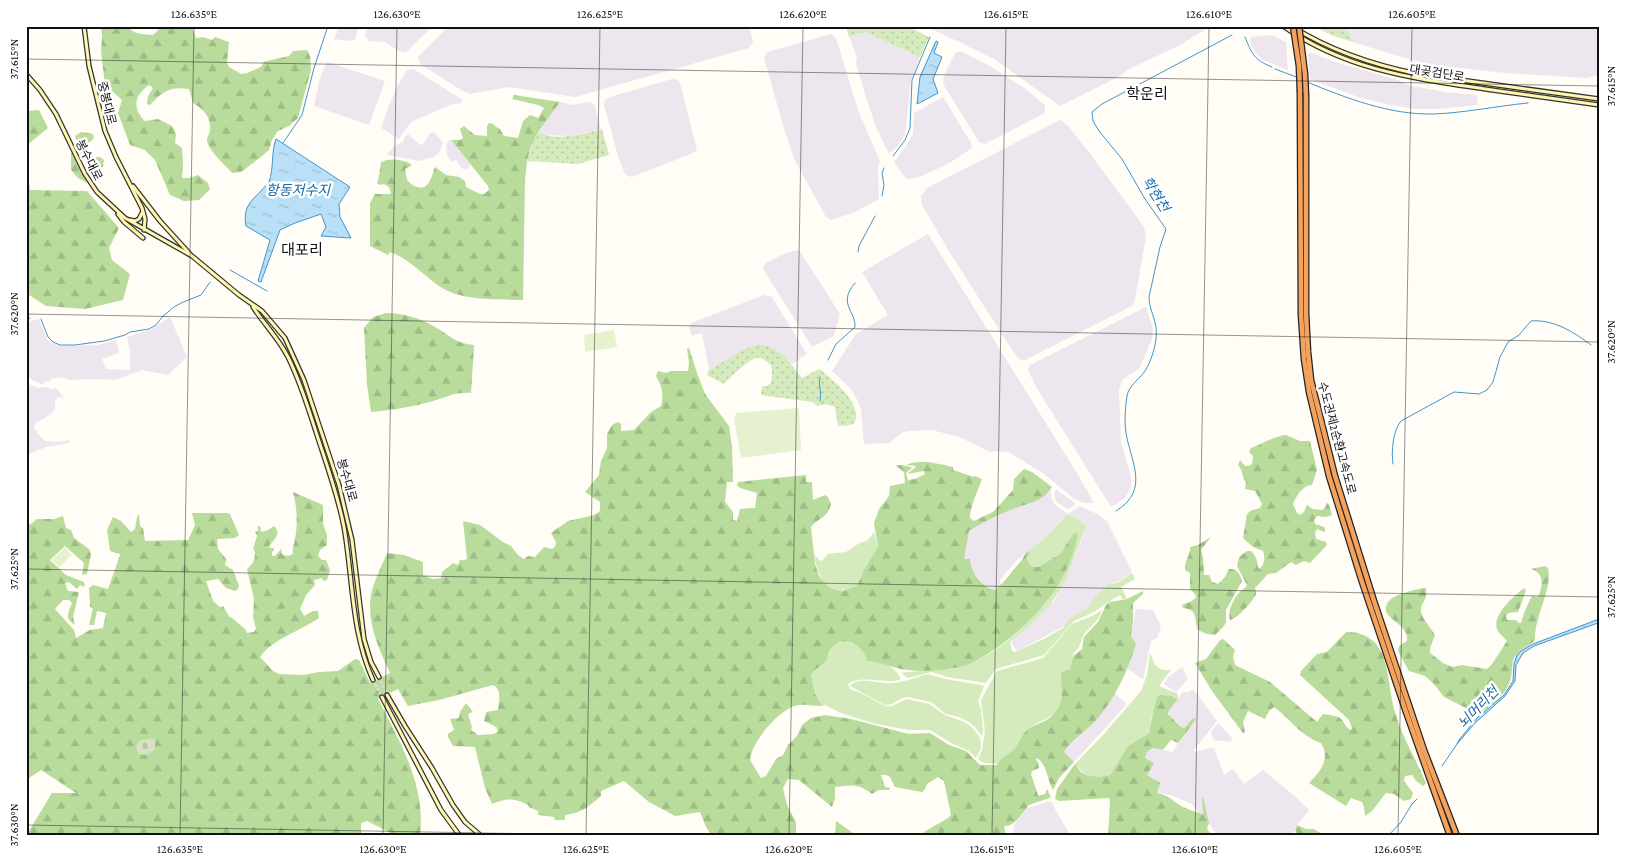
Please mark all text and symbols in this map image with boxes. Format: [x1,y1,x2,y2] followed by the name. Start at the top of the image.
[171,7,217,21] text: 126.635°E
[373,7,421,21] text: 126.630°E
[577,7,624,21] text: 126.625°E
[779,7,827,21] text: 126.620°E
[984,7,1029,21] text: 126.615°E
[1186,7,1232,21] text: 126.610°E
[1388,7,1436,21] text: 126.605°E
[7,38,21,79] text: 37.615°N
[1409,62,1465,84] street label: 대곶검단로
[1604,65,1618,106] text: 37.615°N
[95,80,119,126] street label: 중봉대로
[1126,85,1168,102] district label: 학운리
[73,137,105,183] street label: 봉수대로
[1139,173,1174,216] water label: 학현천
[266,182,331,198] water label: 항동저수지
[281,242,323,258] district label: 대포리
[7,292,21,336] text: 37.620°N
[1604,320,1618,364] text: 37.620°N
[1315,380,1359,496] street label: 수도권제2순환고속도로
[334,457,360,503] street label: 봉수대로
[7,548,21,590] text: 37.625°N
[1604,576,1618,618] text: 37.625°N
[1454,682,1502,731] water label: 뇌머리천
[7,803,21,847] text: 37.630°N
[157,842,203,856] text: 126.635°E
[359,842,407,856] text: 126.630°E
[563,842,610,856] text: 126.625°E
[765,842,813,856] text: 126.620°E
[970,842,1015,856] text: 126.615°E
[1172,842,1218,856] text: 126.610°E
[1374,842,1422,856] text: 126.605°E

